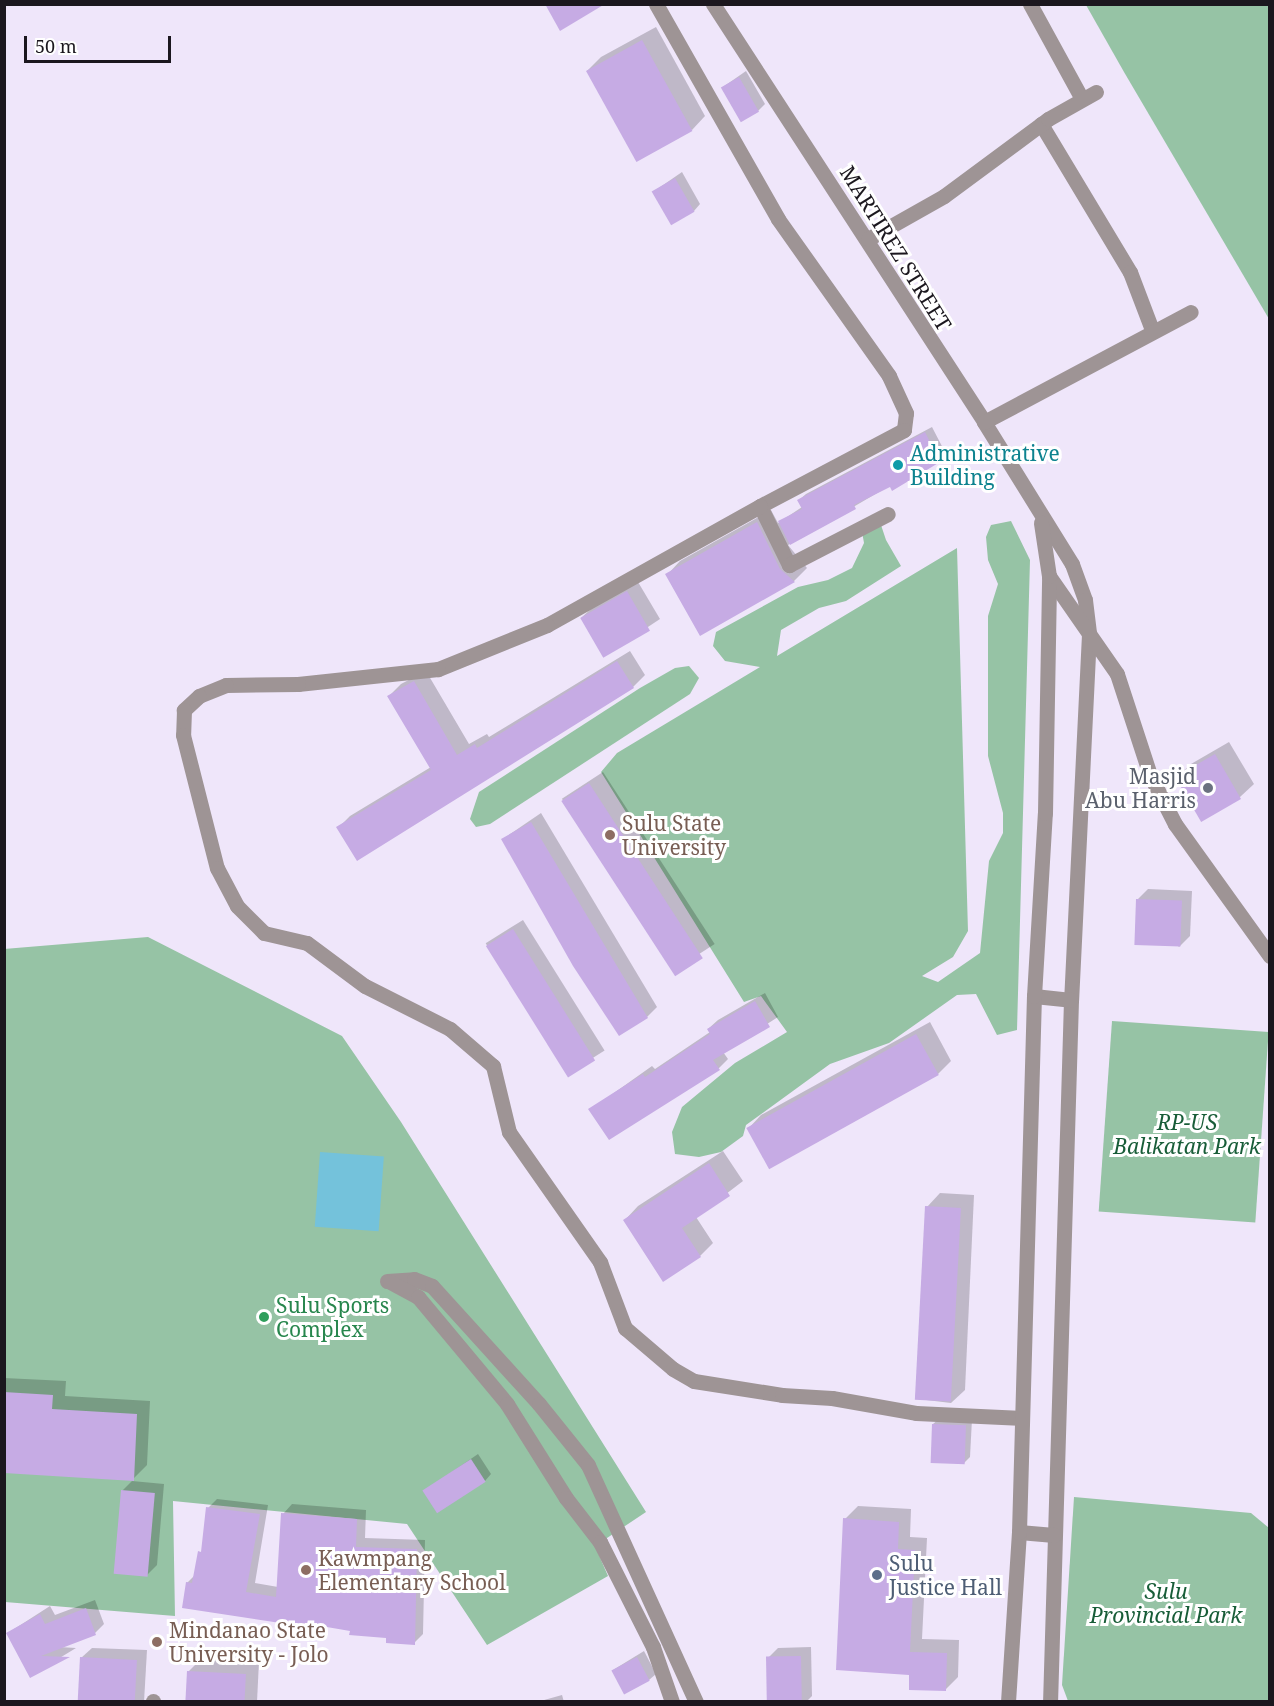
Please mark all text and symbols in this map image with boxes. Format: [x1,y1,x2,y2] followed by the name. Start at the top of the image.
[27,24,174,62] scale bar
[35,34,77,58] text: 50 m
[835,161,957,335] street label: MARTIREZ STREET
[910,440,1060,490] place label: Administrative Building
[891,458,905,472] marker: Administrative Building
[1085,763,1196,813] place label: Masjid Abu Harris
[1201,781,1215,795] marker: Masjid Abu Harris
[622,810,726,860] place label: Sulu State University
[603,828,617,842] marker: Sulu State University
[1113,1109,1261,1159] park label: RP-US Balikatan Park
[276,1292,389,1342] place label: Sulu Sports Complex
[257,1310,271,1324] marker: Sulu Sports Complex
[318,1545,506,1595] place label: Kawmpang Elementary School
[889,1550,1002,1600] place label: Sulu Justice Hall
[299,1563,313,1577] marker: Kawmpang Elementary School
[870,1568,884,1582] marker: Sulu Justice Hall
[1090,1578,1242,1628] park label: Sulu Provincial Park
[169,1617,329,1667] place label: Mindanao State University - Jolo
[150,1635,164,1649] marker: Mindanao State University - Jolo

